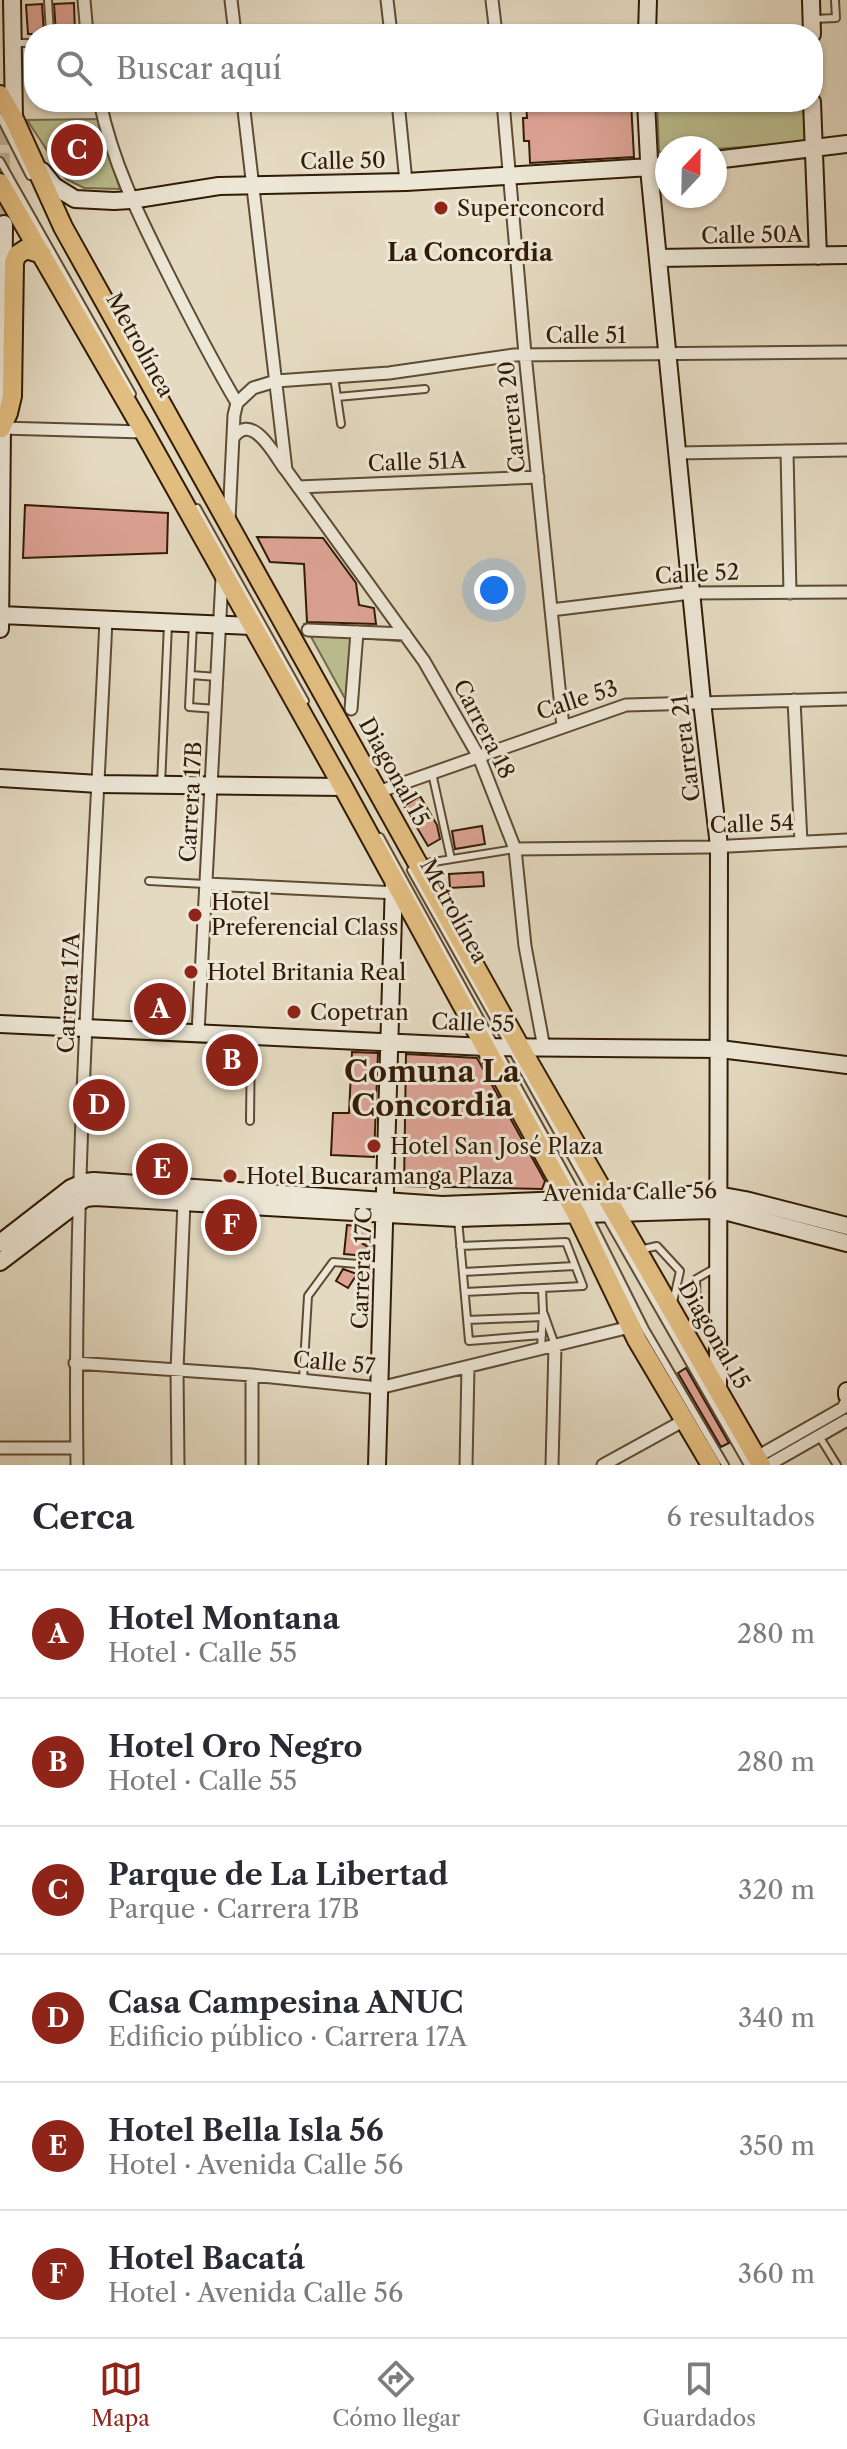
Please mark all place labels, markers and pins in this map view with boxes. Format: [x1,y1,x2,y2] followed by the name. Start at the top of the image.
[51,120,103,180] pin: C
[457,195,605,222] place label: Superconcord
[432,199,450,217] marker: Superconcord
[211,889,398,941] place label: Hotel Preferencial Class
[186,906,204,924] marker: Hotel Preferencial Class
[207,959,407,986] place label: Hotel Britania Real
[182,963,200,981] marker: Hotel Britania Real
[134,979,186,1039] pin: A
[310,999,409,1026] place label: Copetran
[285,1003,303,1021] marker: Copetran
[206,1030,258,1090] pin: B
[73,1075,125,1135] pin: D
[390,1133,603,1160] place label: Hotel San José Plaza
[365,1137,383,1155] marker: Hotel San José Plaza
[136,1139,188,1199] pin: E
[246,1163,514,1190] place label: Hotel Bucaramanga Plaza
[221,1167,239,1185] marker: Hotel Bucaramanga Plaza
[205,1195,257,1255] pin: F

